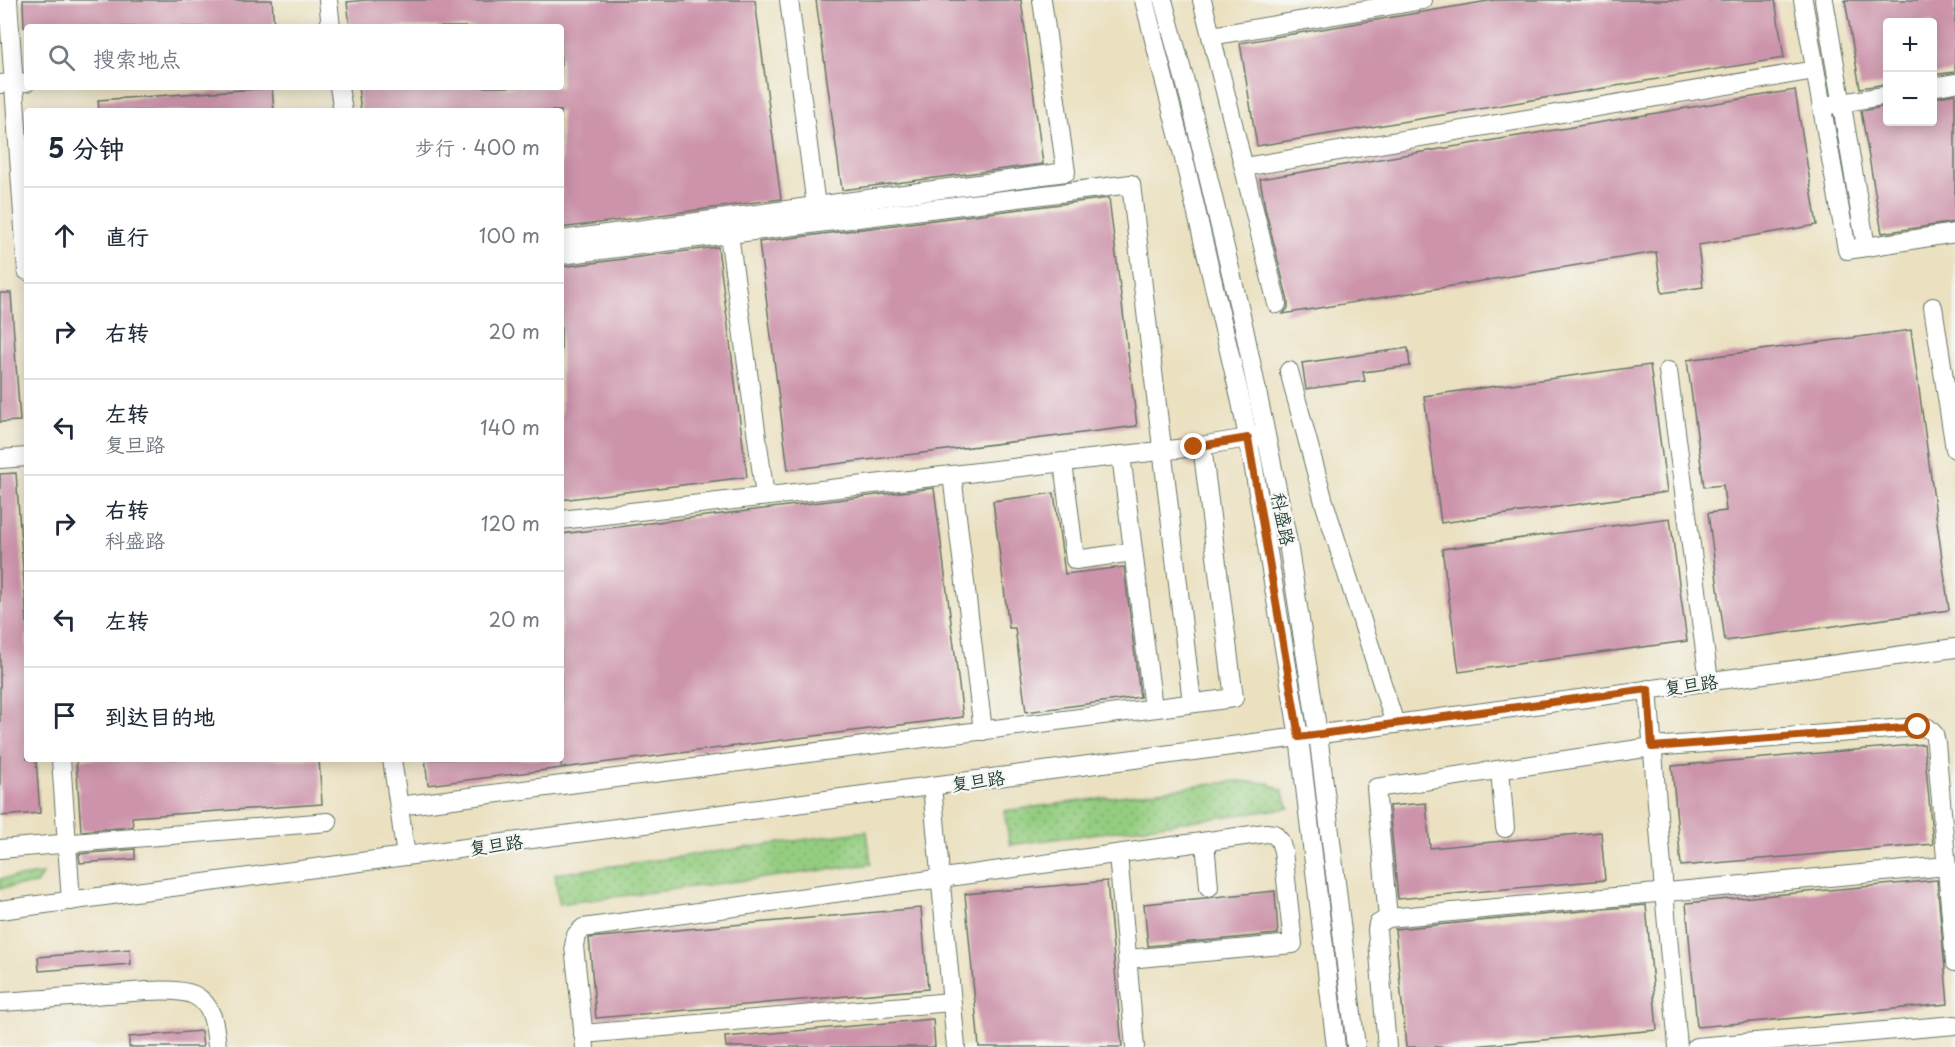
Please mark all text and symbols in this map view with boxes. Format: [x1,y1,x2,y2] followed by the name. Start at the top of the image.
[1883,18,1937,126] map controls
[1883,18,1937,72] button: +
[24,24,564,90] search box
[45,41,78,74] icon: search
[93,41,181,74] text: 搜索地点
[1883,72,1937,126] button: −
[48,128,124,167] text: 5 分钟
[415,132,540,162] text: 步行 · 400 m
[48,219,81,252] icon: ahead
[105,219,149,252] text: 直行
[479,220,540,250] text: 100 m
[48,315,81,348] icon: right
[105,315,149,348] text: 右转
[488,316,540,346] text: 20 m
[105,396,149,429] text: 左转
[48,411,81,444] icon: left
[480,412,540,442] text: 140 m
[105,429,165,459] text: 复旦路
[1180,433,1206,459] route end
[1266,490,1302,548] street label: 科盛路
[105,492,149,525] text: 右转
[48,507,81,540] icon: right
[481,508,540,538] text: 120 m
[105,525,165,555] text: 科盛路
[48,603,81,636] icon: left
[105,603,149,636] text: 左转
[488,604,540,634] text: 20 m
[1662,667,1720,701] street label: 复旦路
[48,699,81,732] icon: arrive
[105,699,215,732] text: 到达目的地
[1904,713,1930,739] route start
[949,763,1007,797] street label: 复旦路
[467,827,525,861] street label: 复旦路

